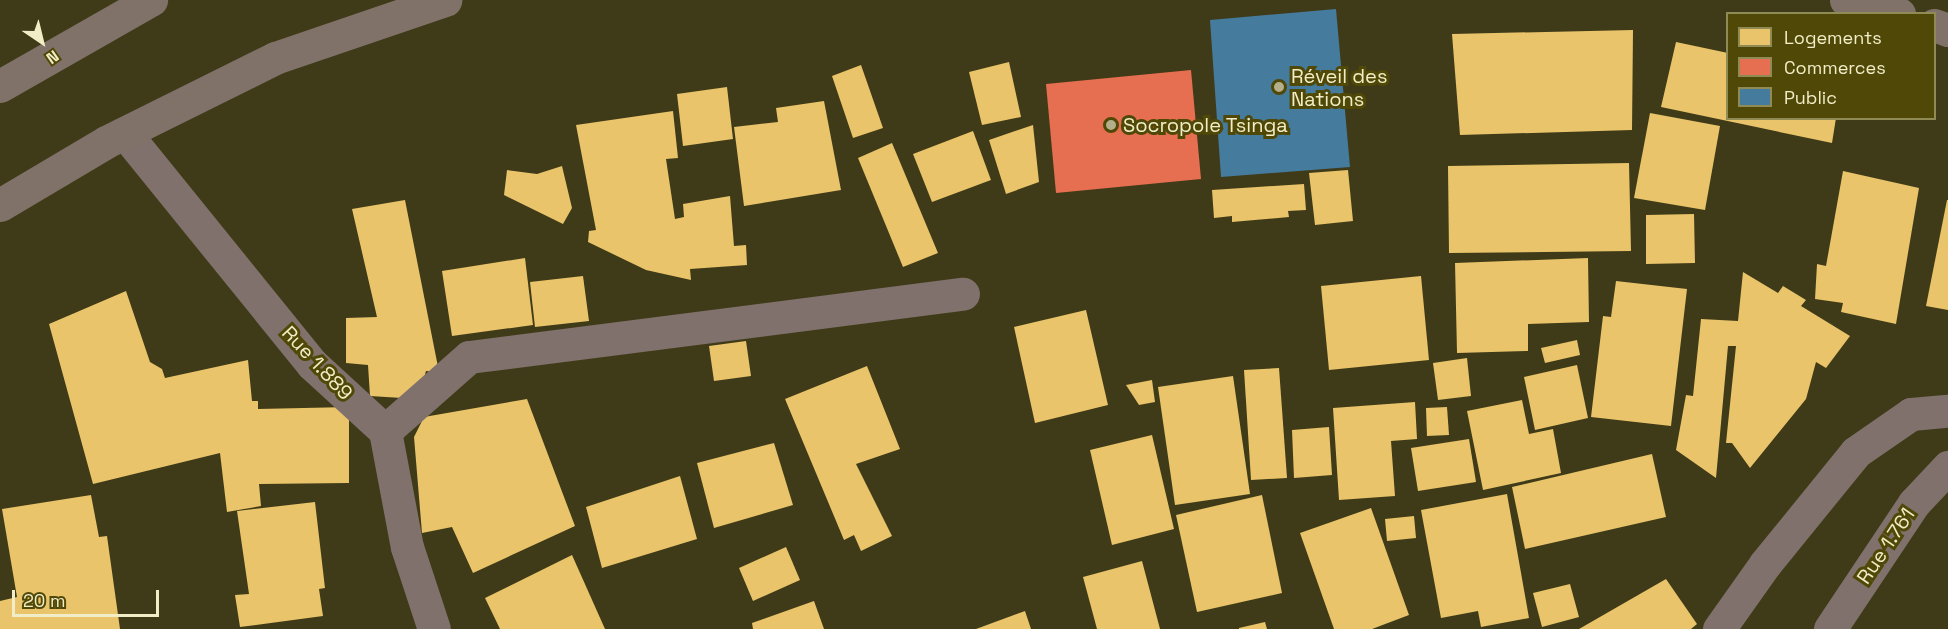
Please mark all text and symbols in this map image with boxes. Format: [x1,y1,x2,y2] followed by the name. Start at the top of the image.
[12,12,72,72] north arrow
[1726,12,1936,120] legend
[1784,26,1882,49] text: Logements
[42,45,63,69] text: N
[1784,56,1886,79] text: Commerces
[1291,64,1387,111] place label: Réveil des Nations
[1272,80,1286,94] marker: Réveil des Nations
[1784,86,1837,109] text: Public
[1123,113,1288,137] place label: Socropole Tsinga
[1104,118,1118,132] marker: Socropole Tsinga
[277,321,357,405] street label: Rue 1.889
[1852,504,1920,588] street label: Rue 1.761
[15,578,162,616] scale bar
[23,589,66,612] text: 20 m

